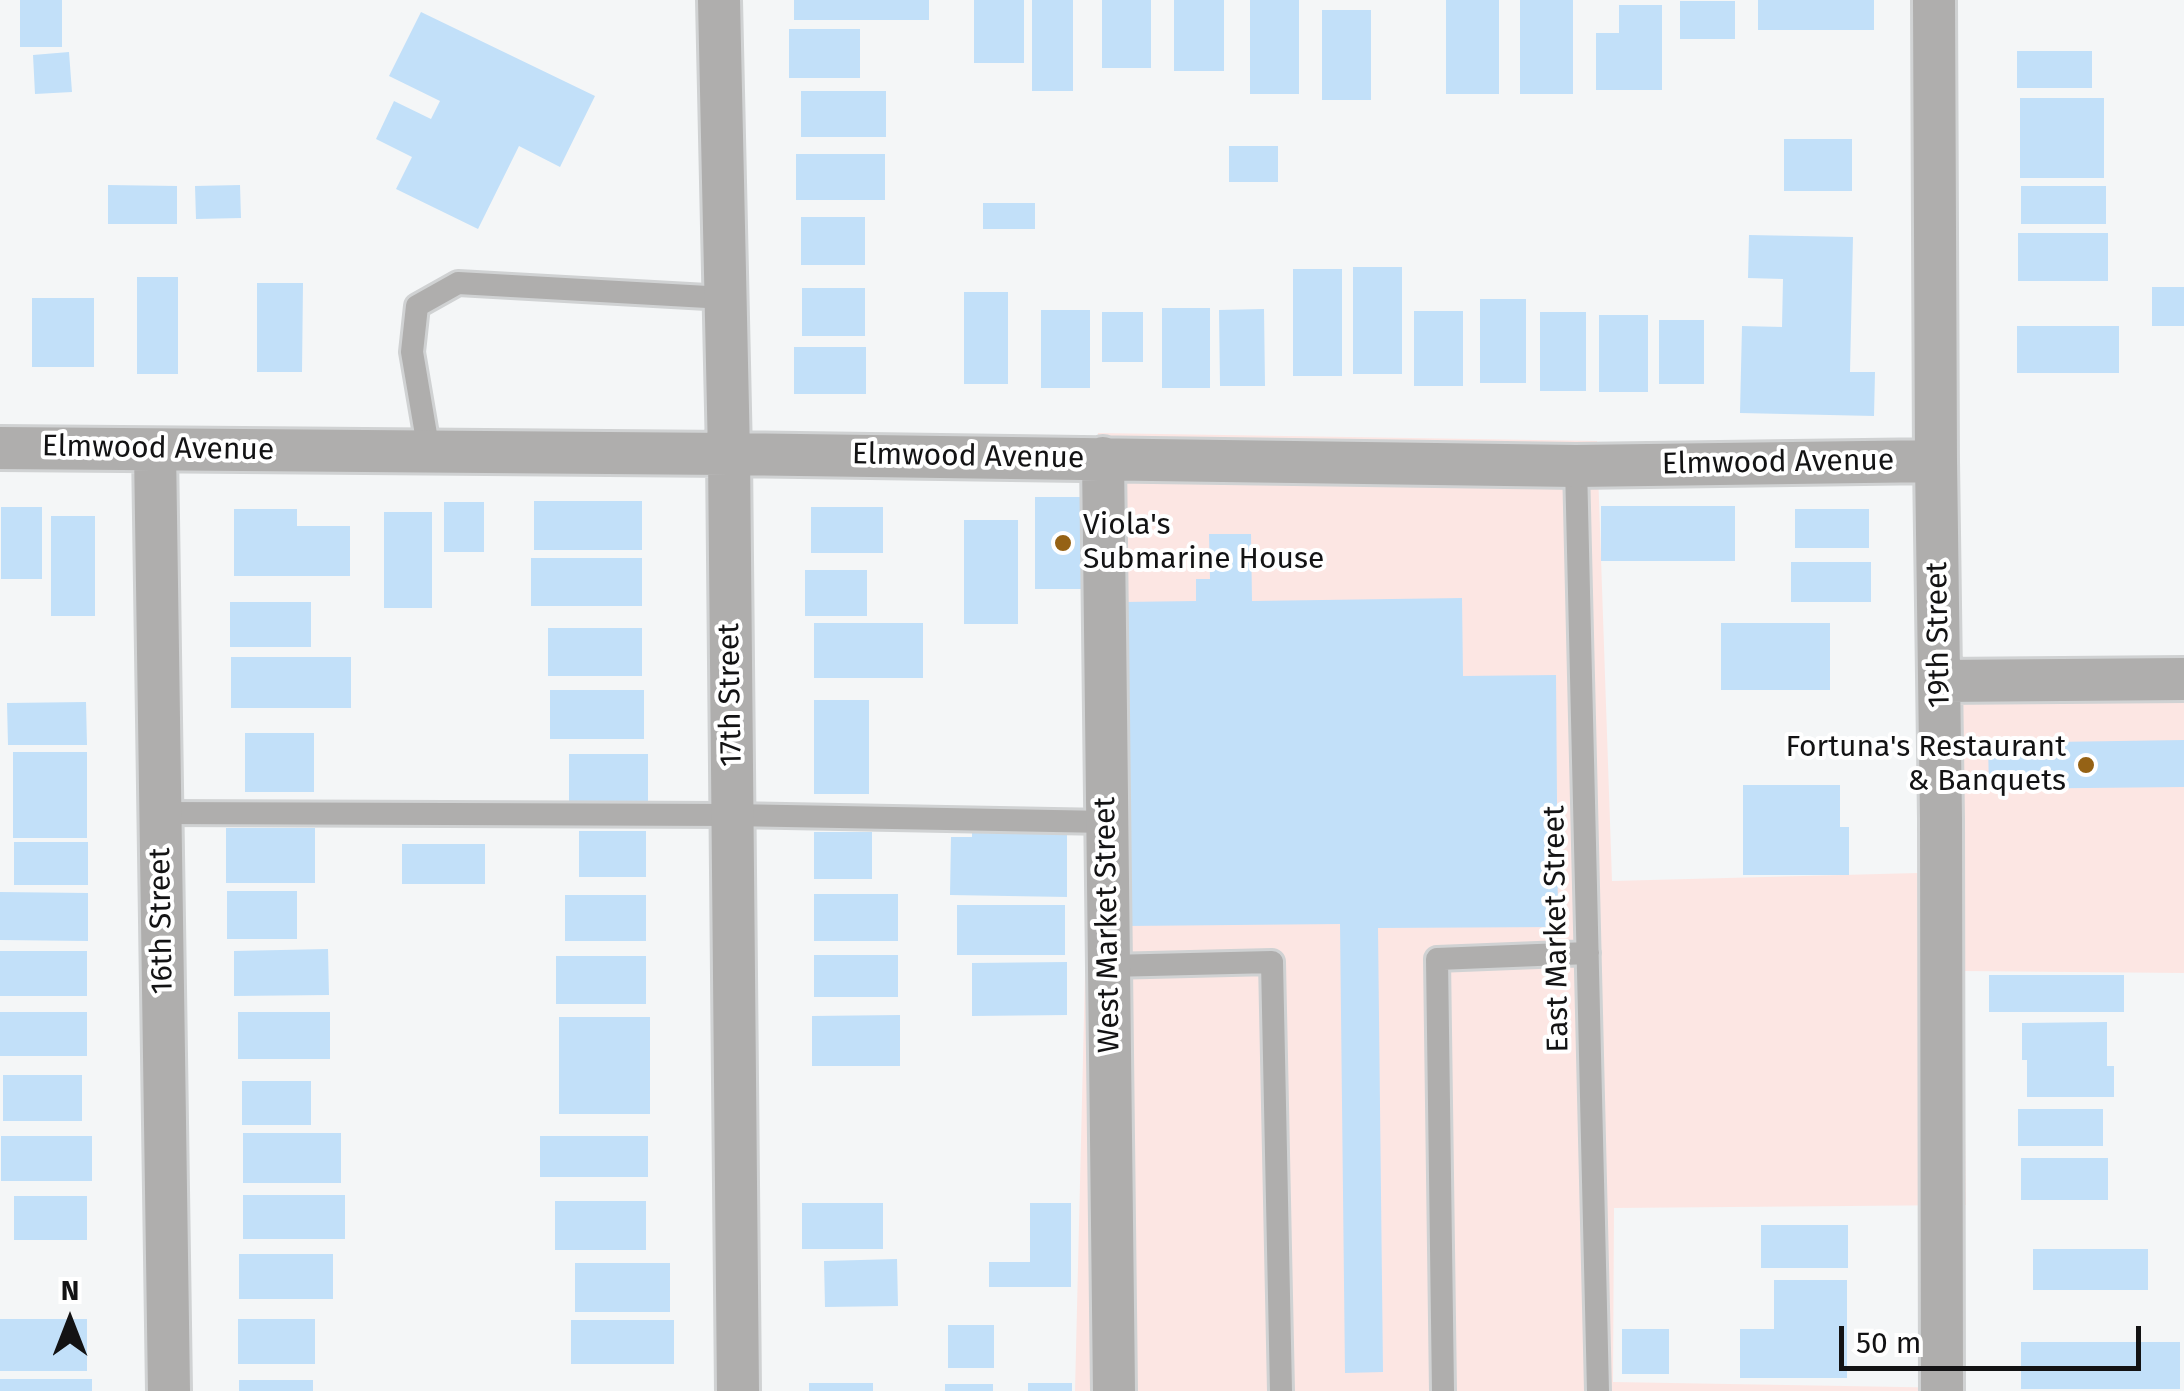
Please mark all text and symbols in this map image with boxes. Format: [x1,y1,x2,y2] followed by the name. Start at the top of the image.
[42,429,274,469] street label: Elmwood Avenue
[852,437,1084,477] street label: Elmwood Avenue
[1662,443,1894,483] street label: Elmwood Avenue
[1083,508,1324,578] place label: Viola's Submarine House
[1052,532,1074,554] marker: Viola's Submarine House
[1920,561,1958,709] street label: 19th Street
[712,623,750,767] street label: 17th Street
[1785,730,2066,800] place label: Fortuna's Restaurant & Banquets
[2075,754,2097,776] marker: Fortuna's Restaurant & Banquets
[1088,796,1128,1054] street label: West Market Street
[1537,805,1577,1053] street label: East Market Street
[143,847,181,995] street label: 16th Street
[20,1271,120,1371] north arrow
[61,1274,79,1307] text: N
[1844,1306,2146,1368] scale bar
[1856,1325,1921,1361] text: 50 m

